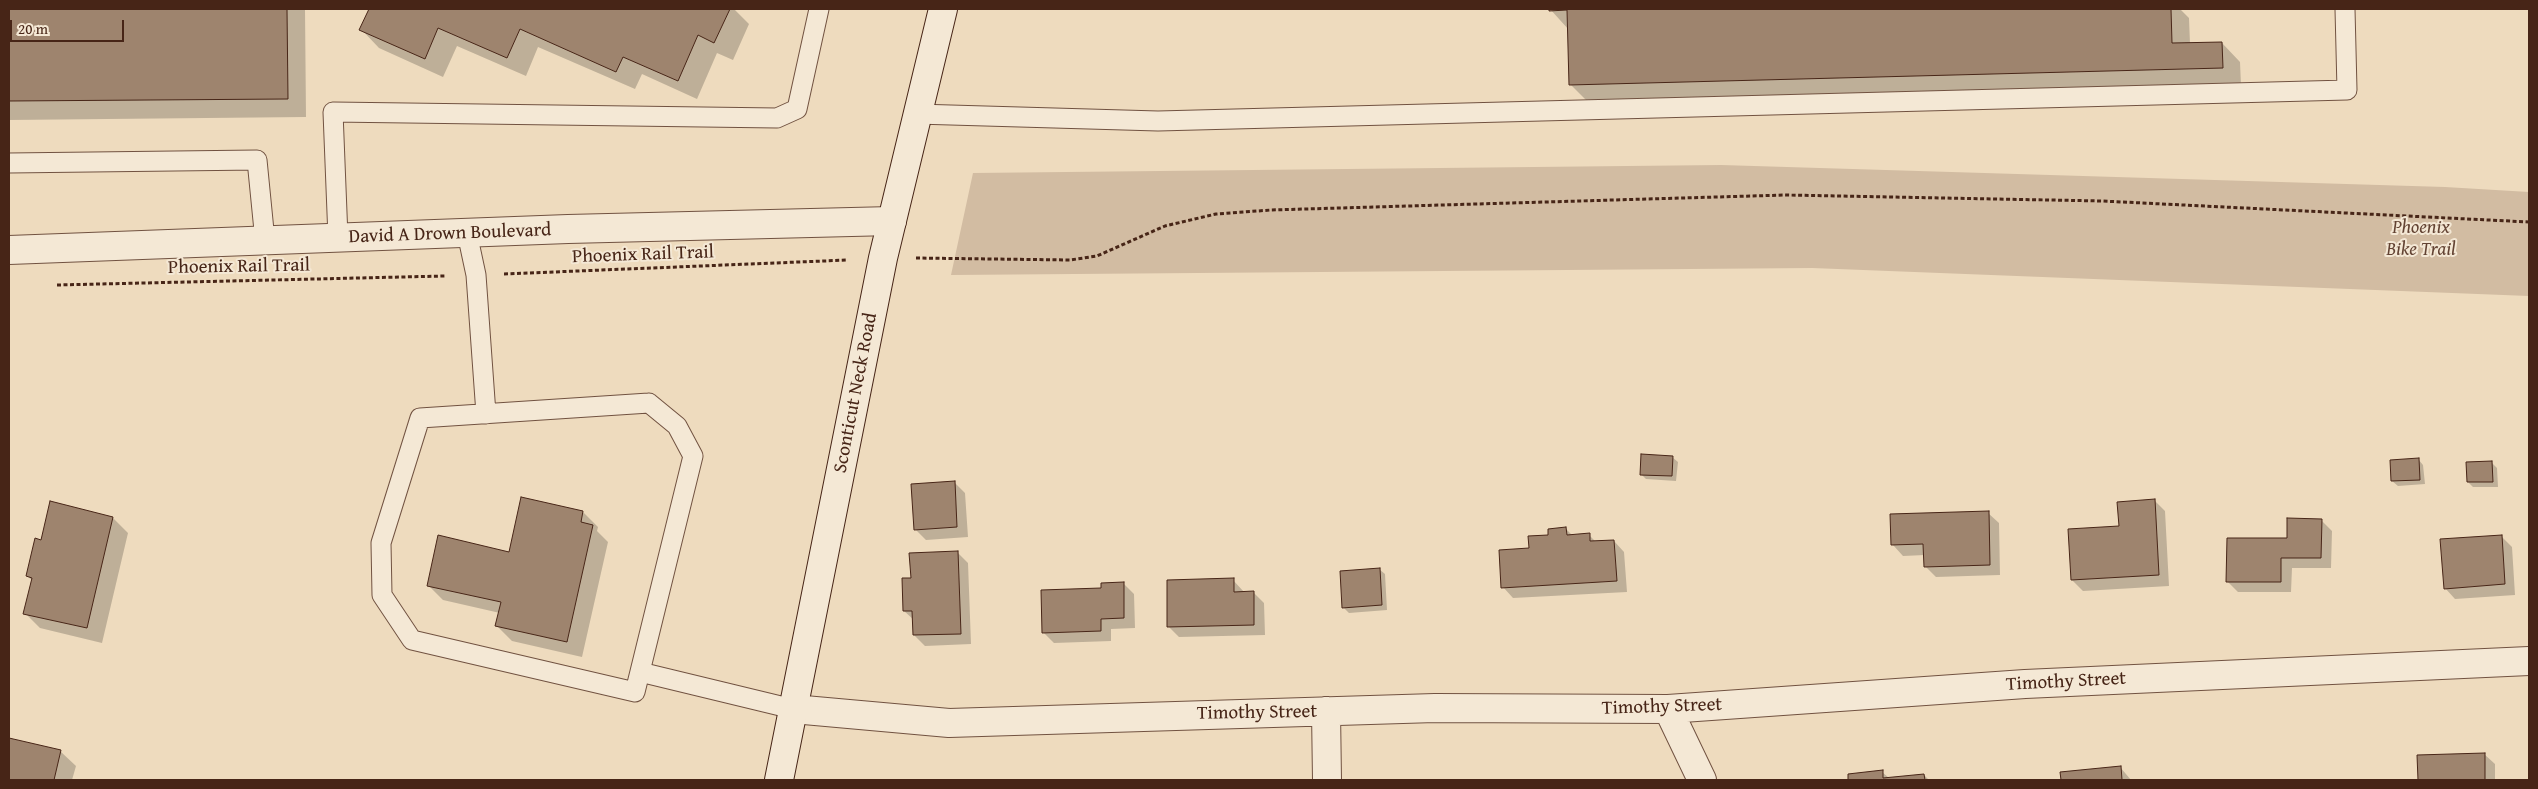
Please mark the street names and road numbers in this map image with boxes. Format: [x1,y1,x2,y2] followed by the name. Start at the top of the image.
[348,219,552,249] street label: David A Drown Boulevard
[572,241,714,269] street label: Phoenix Rail Trail
[168,254,310,280] street label: Phoenix Rail Trail
[829,311,883,475] street label: Sconticut Neck Road
[2005,667,2127,697] street label: Timothy Street
[1601,694,1723,720] street label: Timothy Street
[1197,701,1317,725] street label: Timothy Street

